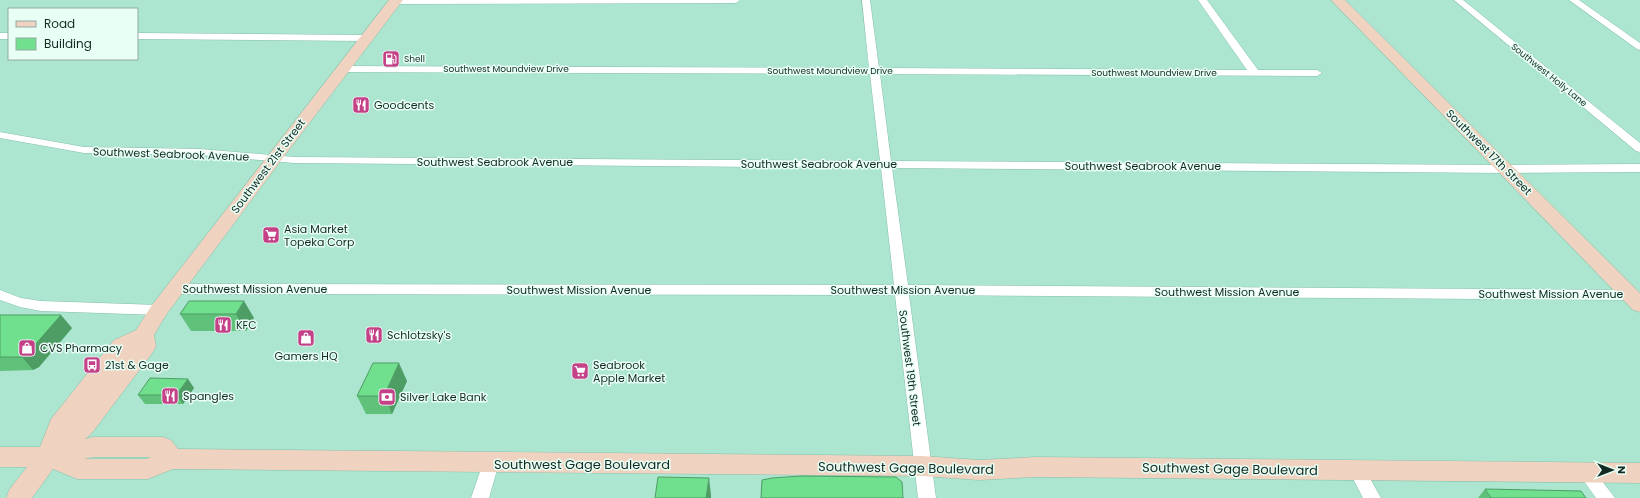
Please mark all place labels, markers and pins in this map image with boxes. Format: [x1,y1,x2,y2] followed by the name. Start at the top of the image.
[381,49,401,69] fuel station icon: Shell
[404,53,425,65] place label: Shell
[351,95,371,115] restaurant icon: Goodcents
[374,97,435,113] place label: Goodcents
[284,221,354,250] place label: Asia Market Topeka Corp
[261,225,281,245] supermarket icon: Asia Market Topeka Corp
[213,315,233,335] restaurant icon: KFC
[236,317,257,333] place label: KFC
[364,325,384,345] restaurant icon: Schlotzsky's
[387,327,451,343] place label: Schlotzsky's
[296,328,316,348] shop icon: Gamers HQ
[17,338,37,358] shop icon: CVS Pharmacy
[40,340,123,356] place label: CVS Pharmacy
[274,348,338,364] place label: Gamers HQ
[82,355,102,375] bus stop icon: 21st & Gage
[105,357,169,373] place label: 21st & Gage
[593,357,665,386] place label: Seabrook Apple Market
[570,361,590,381] supermarket icon: Seabrook Apple Market
[160,386,180,406] restaurant icon: Spangles
[377,387,397,407] bank icon: Silver Lake Bank
[183,388,234,404] place label: Spangles
[400,389,487,405] place label: Silver Lake Bank

